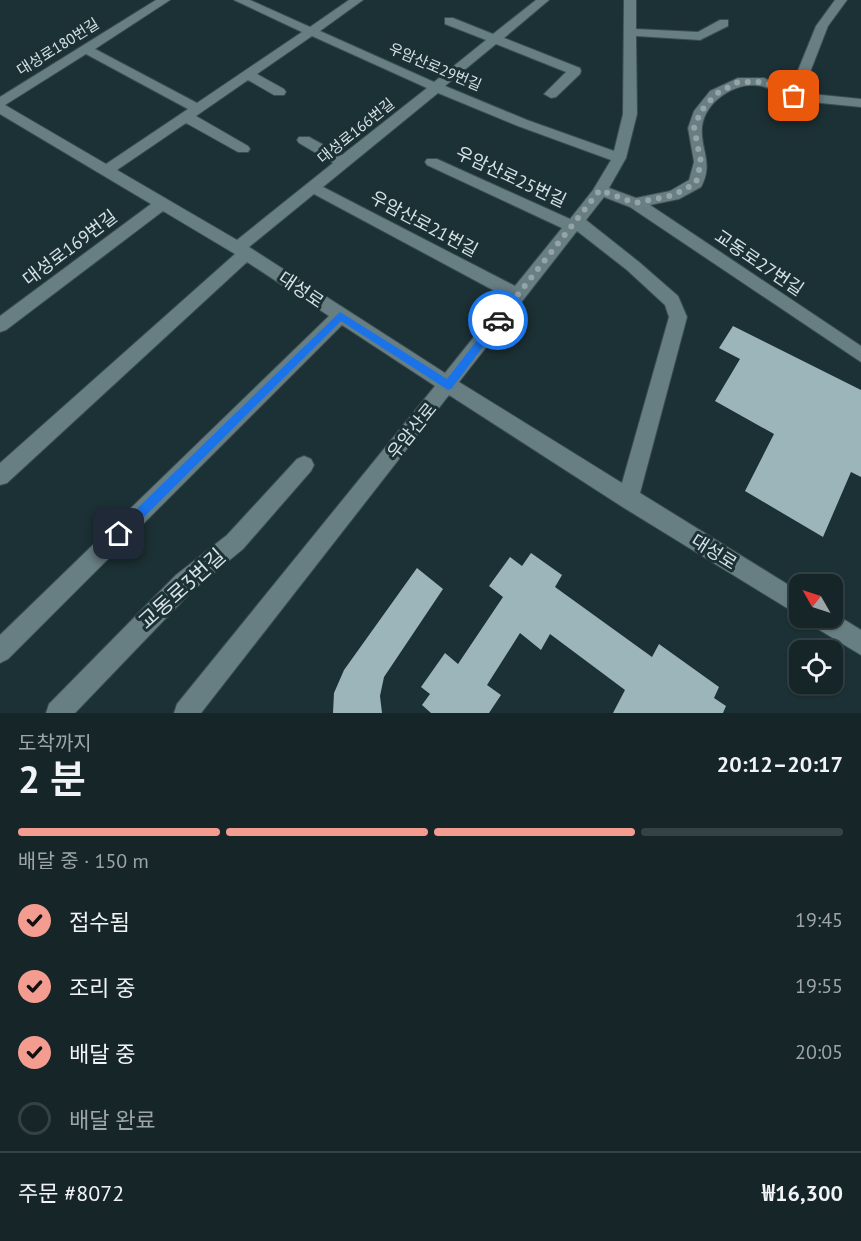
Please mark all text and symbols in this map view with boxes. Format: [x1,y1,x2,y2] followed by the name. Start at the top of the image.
[13,14,102,79] street label: 대성로180번길
[386,38,485,95] street label: 우암산로29번길
[768,70,819,121] pin
[777,79,810,112] icon: bag
[313,94,398,167] street label: 대성로166번길
[452,141,570,212] street label: 우암산로25번길
[366,185,482,262] street label: 우암산로21번길
[18,205,121,291] street label: 대성로169번길
[710,224,808,301] street label: 교동로27번길
[274,266,328,313] street label: 대성로
[468,290,528,350] courier
[482,304,515,337] icon: car
[382,398,441,464] street label: 우암산로
[93,508,144,559] pin
[102,517,135,550] icon: home
[687,529,741,574] street label: 대성로
[132,542,231,635] street label: 교동로3번길
[789,574,843,628] north arrow
[789,574,843,694] map controls
[789,640,843,694] button: locate
[18,730,92,756] text: 도착까지
[717,750,843,778] text: 20:12–20:17
[18,753,86,804] text: 2 분
[18,848,149,874] text: 배달 중 · 150 m
[18,904,51,937] icon: check
[795,907,843,933] text: 19:45
[69,908,130,936] text: 접수됨
[18,970,51,1003] icon: check
[795,973,843,999] text: 19:55
[69,974,136,1002] text: 조리 중
[18,1036,51,1069] icon: check
[795,1039,843,1065] text: 20:05
[69,1040,136,1068] text: 배달 중
[69,1106,156,1134] text: 배달 완료
[18,1179,124,1207] text: 주문 #8072
[762,1179,843,1207] text: ₩16,300

